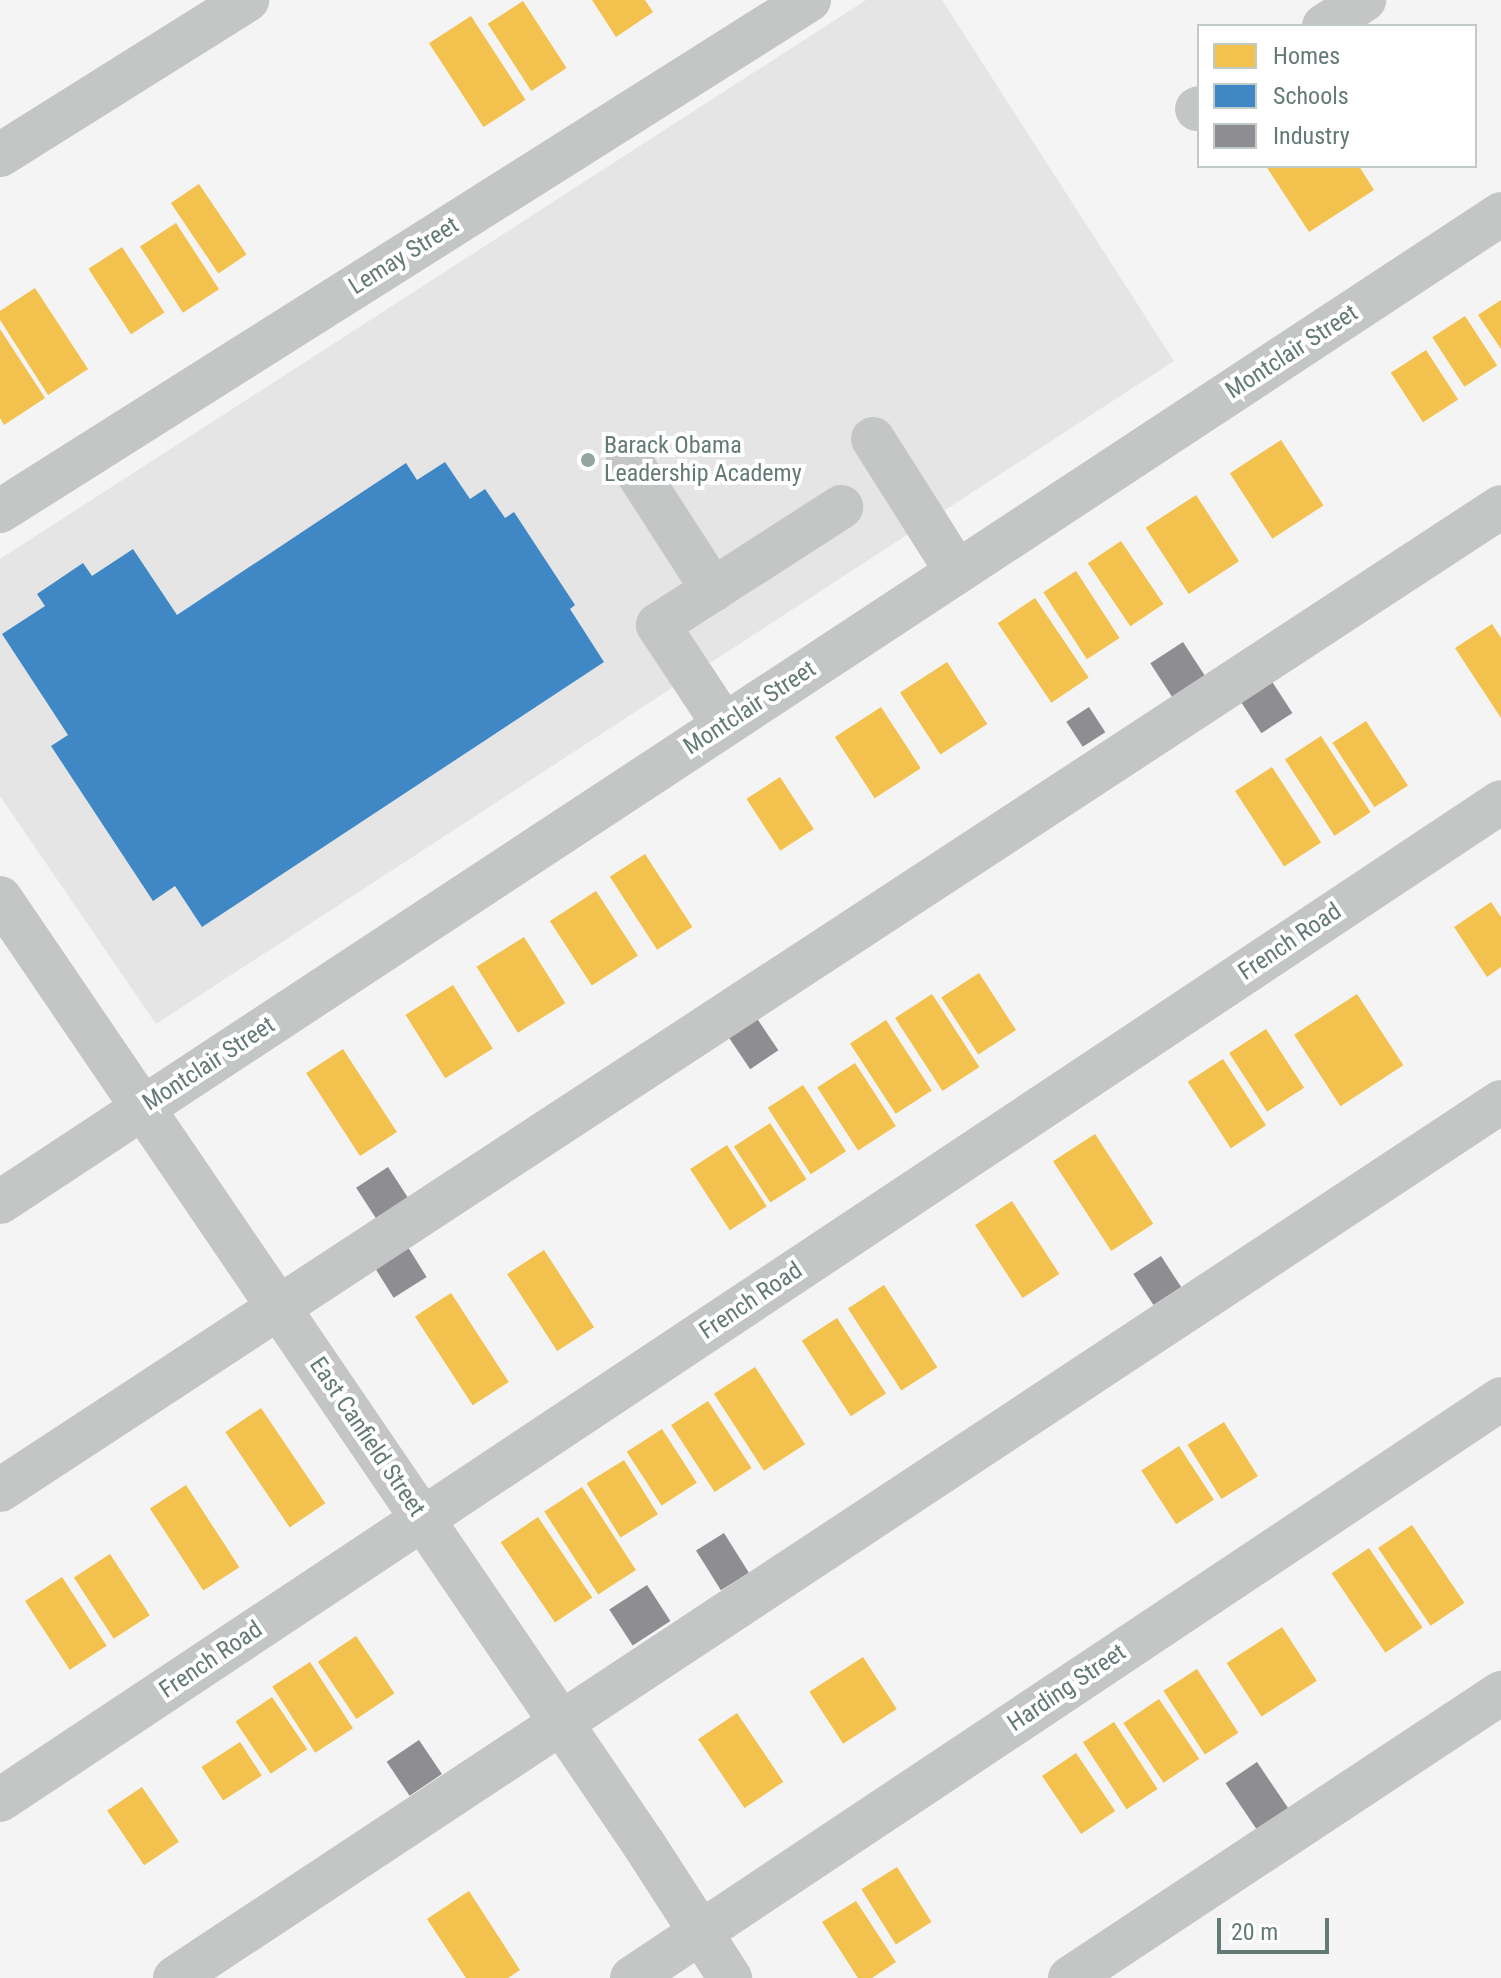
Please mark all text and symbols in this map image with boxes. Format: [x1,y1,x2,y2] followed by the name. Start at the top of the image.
[1197,24,1477,168] legend
[1273,42,1340,70] text: Homes
[1273,82,1349,110] text: Schools
[1273,122,1350,150] text: Industry
[344,211,464,301] street label: Lemay Street
[1221,299,1363,405] street label: Montclair Street
[604,432,802,488] place label: Barack Obama Leadership Academy
[579,451,597,469] marker: Barack Obama Leadership Academy
[679,655,821,761] street label: Montclair Street
[1233,897,1347,987] street label: French Road
[138,1011,280,1117] street label: Montclair Street
[694,1256,808,1346] street label: French Road
[303,1352,431,1522] street label: East Canfield Street
[154,1615,268,1705] street label: French Road
[1003,1638,1131,1738] street label: Harding Street
[1221,1902,1333,1952] scale bar
[1231,1918,1278,1946] text: 20 m

